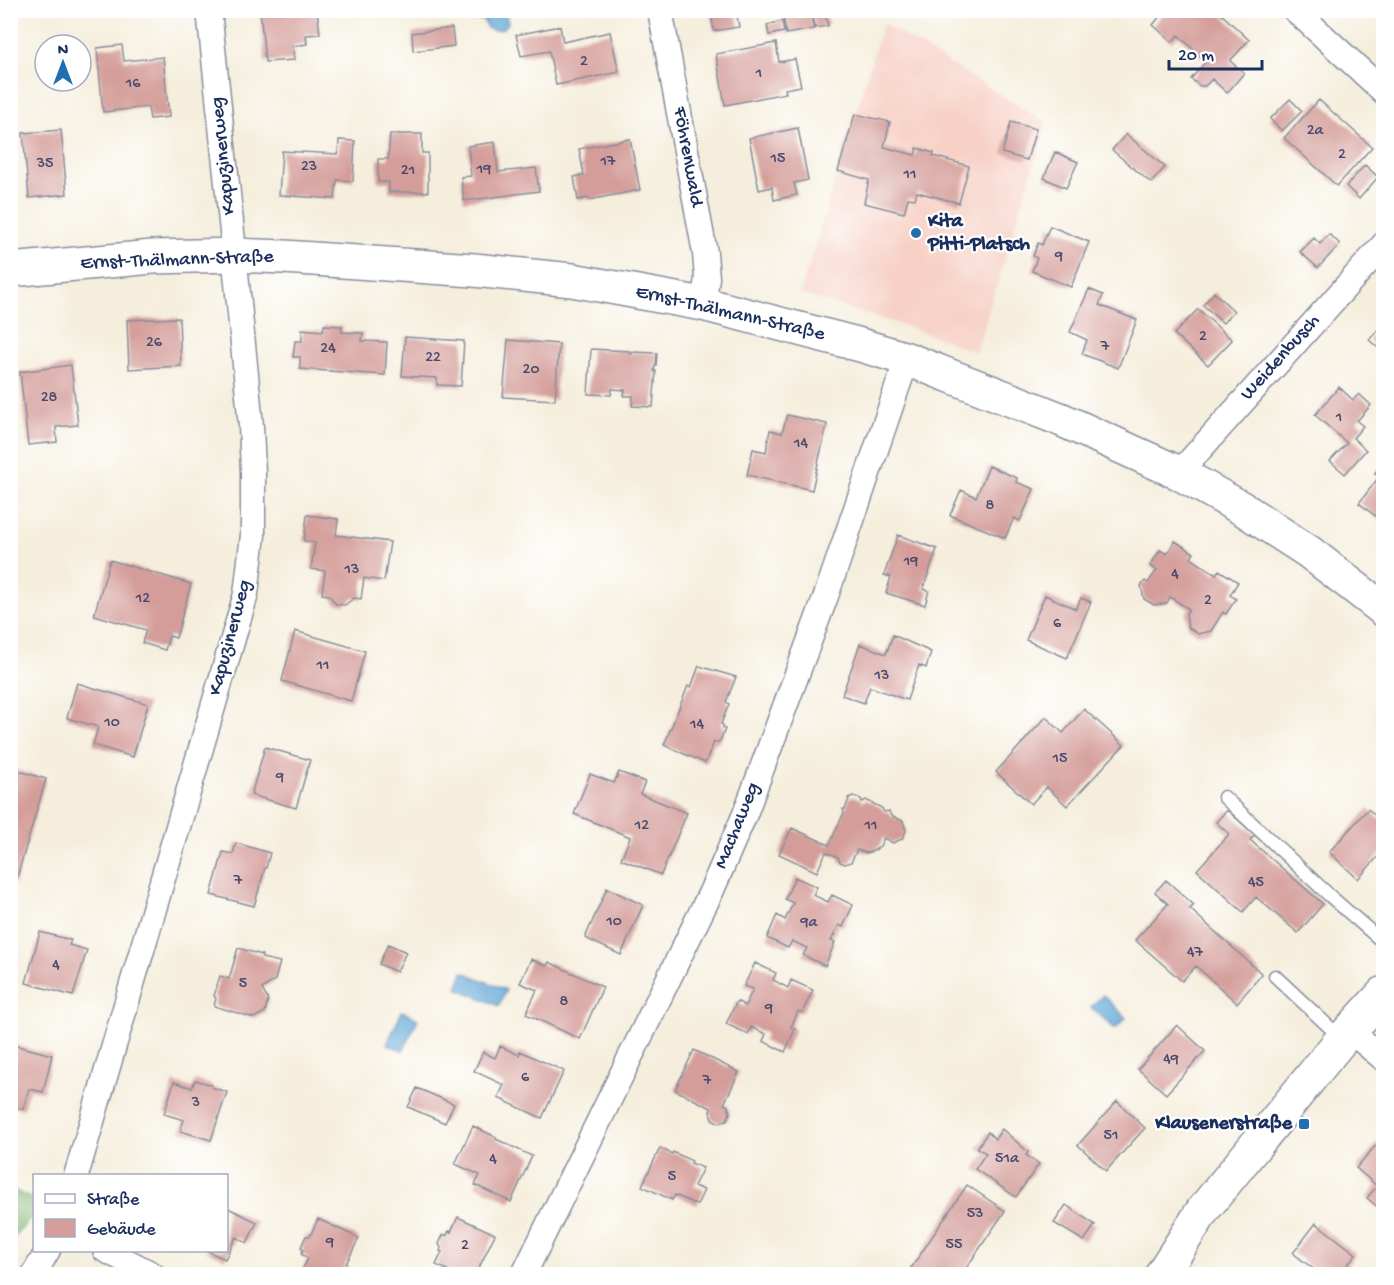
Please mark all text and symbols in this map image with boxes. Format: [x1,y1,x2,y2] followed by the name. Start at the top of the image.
[33,33,93,93] north arrow
[1169,33,1262,71] scale bar
[58,42,69,61] text: N
[1178,46,1214,67] text: 20 m
[580,53,588,72] house number: 2
[755,65,762,84] house number: 1
[125,75,141,94] house number: 16
[206,96,242,216] street label: Kapuzinerweg
[667,104,707,211] street label: Föhrenwald
[1307,122,1324,141] house number: 2a
[1338,146,1346,165] house number: 2
[770,150,785,169] house number: 15
[600,153,616,172] house number: 17
[36,155,53,174] house number: 35
[301,158,317,177] house number: 23
[476,161,491,180] house number: 19
[401,162,415,181] house number: 21
[903,166,916,185] house number: 11
[927,211,1030,257] place label: Kita Pitti-Platsch
[909,226,923,240] marker: Kita Pitti-Platsch
[80,246,275,276] street label: Ernst-Thälmann-Straße
[1054,248,1063,267] house number: 9
[633,281,828,347] street label: Ernst-Thälmann-Straße
[1236,310,1326,406] street label: Weidenbusch
[1199,328,1207,347] house number: 2
[146,334,163,353] house number: 26
[1100,338,1110,357] house number: 7
[320,340,336,359] house number: 24
[425,349,441,368] house number: 22
[523,361,539,380] house number: 20
[41,389,58,408] house number: 28
[1335,409,1342,428] house number: 1
[793,435,808,454] house number: 14
[986,497,995,516] house number: 8
[903,553,918,572] house number: 19
[344,561,359,580] house number: 13
[1171,566,1179,585] house number: 4
[205,578,257,698] street label: Kapuzinerweg
[135,590,150,609] house number: 12
[1204,592,1212,611] house number: 2
[1053,615,1062,634] house number: 6
[316,657,329,676] house number: 11
[874,667,889,686] house number: 13
[103,714,120,733] house number: 10
[689,716,704,735] house number: 14
[1052,750,1067,769] house number: 15
[275,769,284,788] house number: 9
[710,780,766,872] street label: Machaweg
[634,817,649,836] house number: 12
[864,817,877,836] house number: 11
[233,872,243,891] house number: 7
[1248,874,1264,893] house number: 45
[605,913,622,932] house number: 10
[800,914,819,933] house number: 9a
[1187,944,1204,963] house number: 47
[52,957,60,976] house number: 4
[239,975,247,994] house number: 5
[560,993,569,1012] house number: 8
[764,1000,773,1019] house number: 9
[1163,1051,1179,1070] house number: 49
[521,1069,530,1088] house number: 6
[702,1072,712,1091] house number: 7
[191,1094,200,1113] house number: 3
[1154,1113,1293,1136] place label: Klausenerstraße
[1297,1117,1311,1131] marker: Klausenerstraße
[1104,1127,1118,1146] house number: 51
[995,1150,1020,1169] house number: 51a
[489,1151,497,1170] house number: 4
[668,1168,676,1187] house number: 5
[33,1174,228,1252] legend
[87,1190,140,1211] text: Straße
[967,1205,983,1224] house number: 53
[87,1220,156,1241] text: Gebäude
[325,1234,334,1253] house number: 9
[946,1236,962,1255] house number: 55
[461,1237,469,1256] house number: 2

